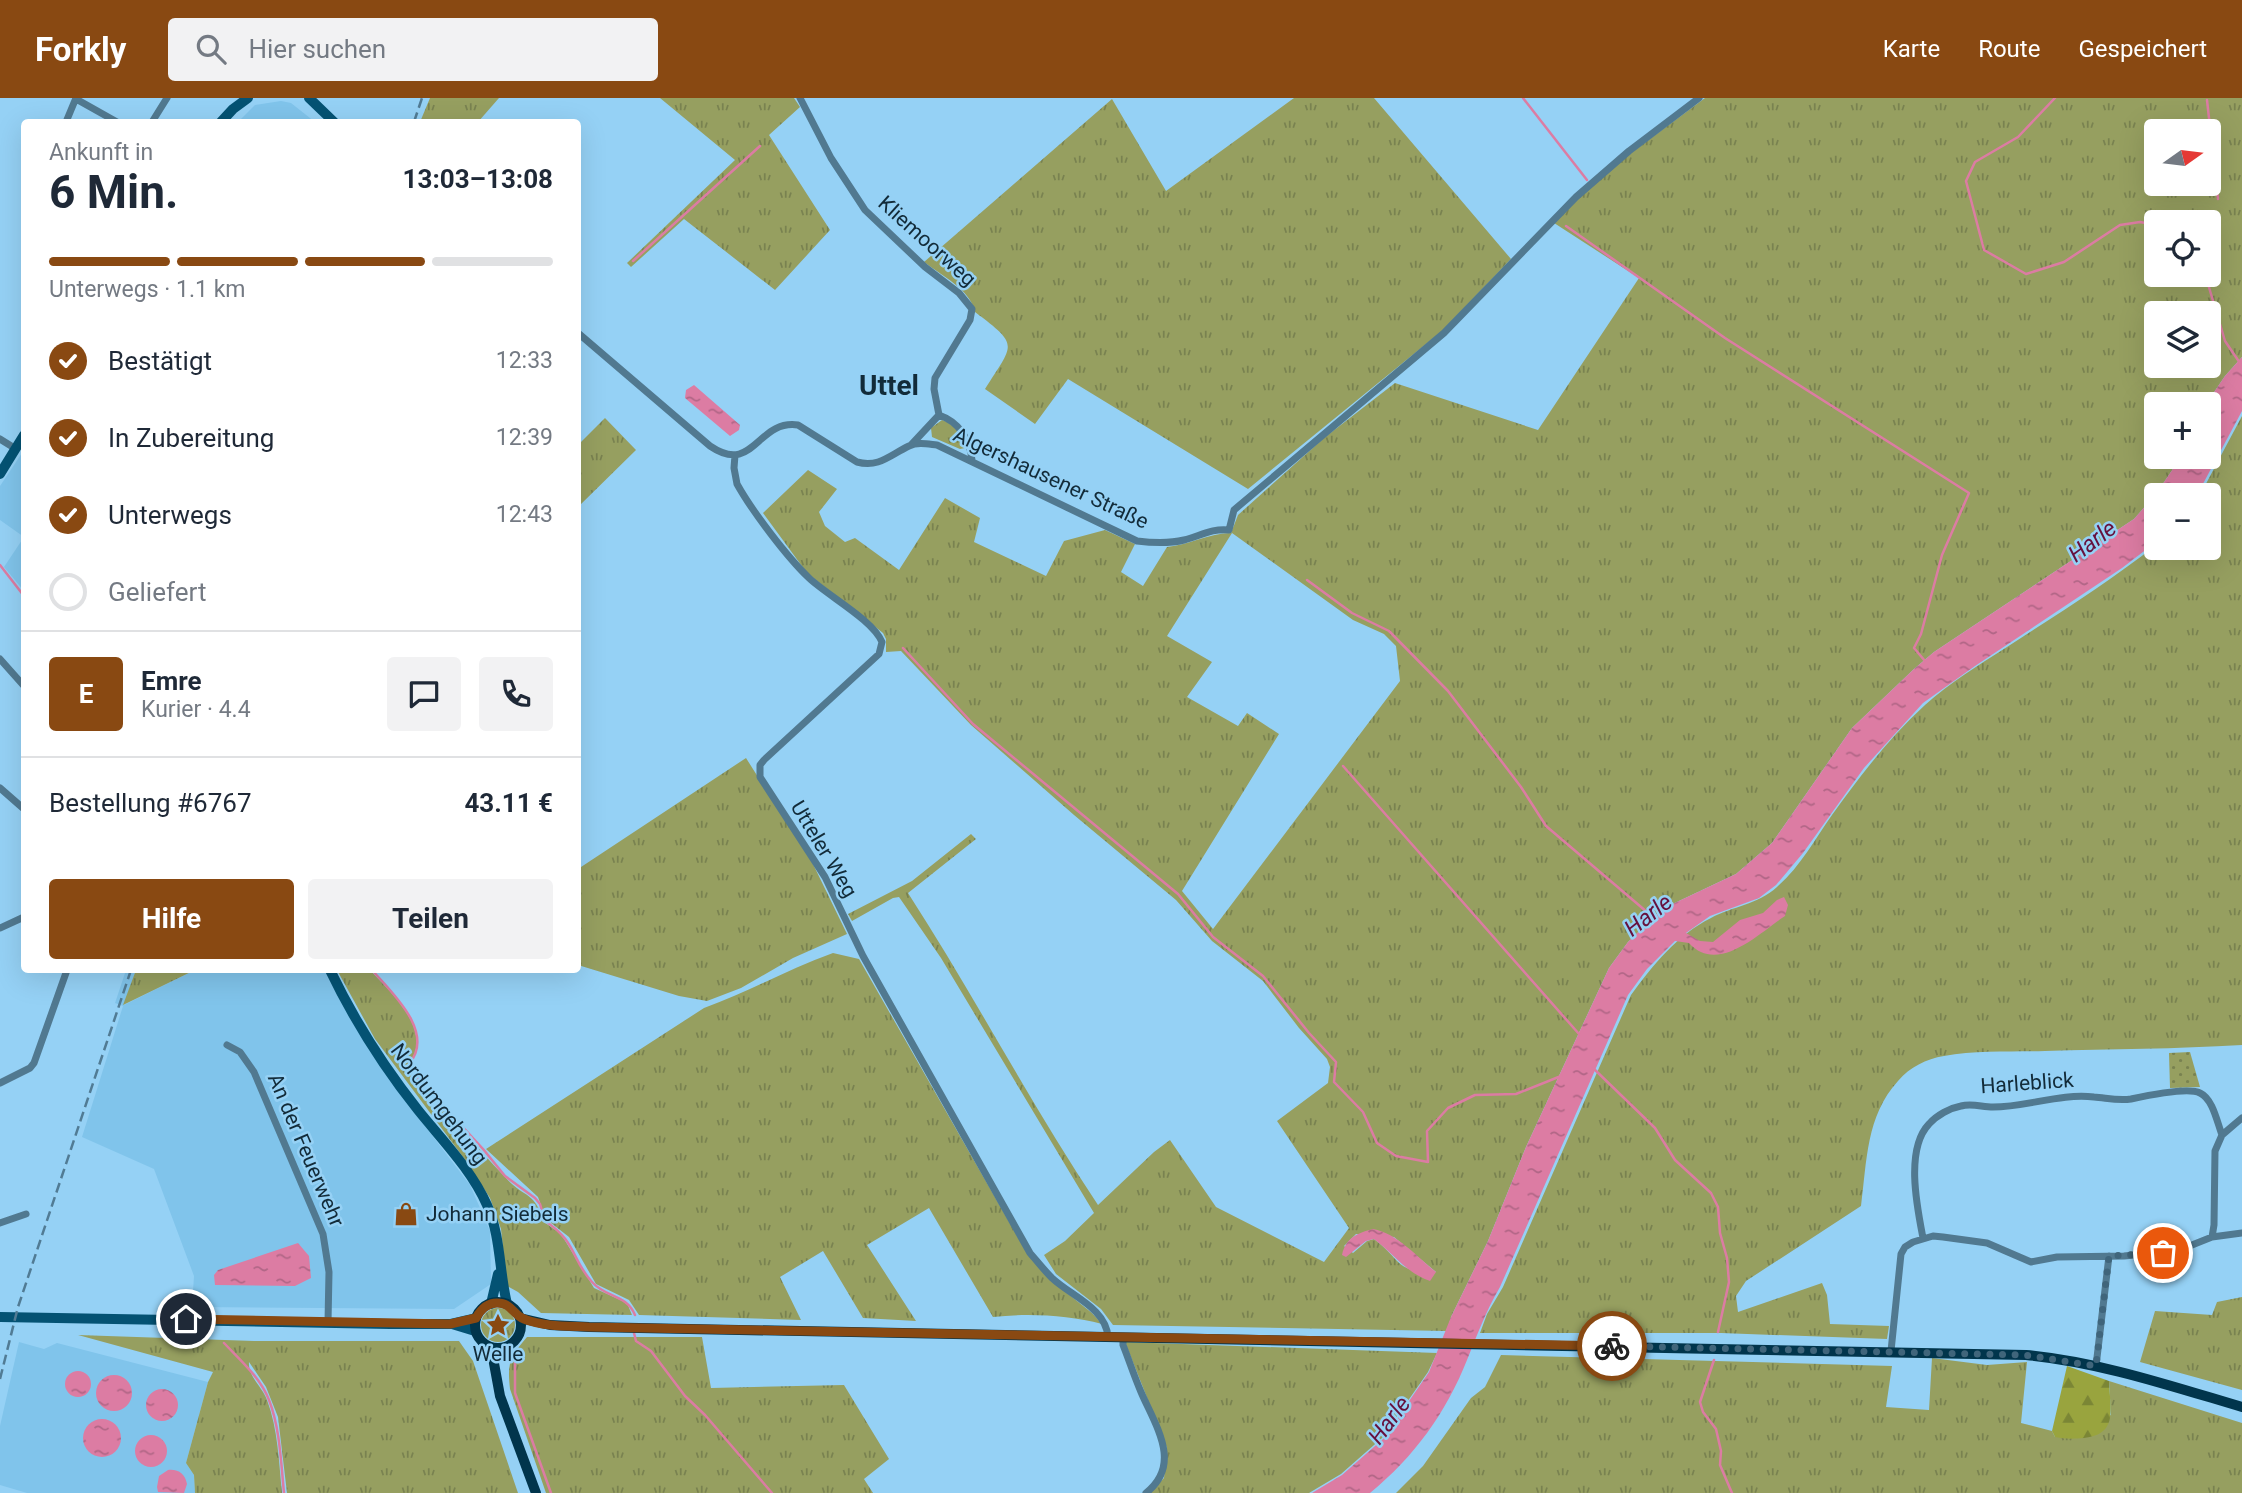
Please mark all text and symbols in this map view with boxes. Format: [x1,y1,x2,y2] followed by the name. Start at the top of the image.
[168,18,658,81] search box
[35,30,126,69] text: Forkly
[192,30,230,68] icon: search
[248,34,386,64] text: Hier suchen
[1883,35,1940,63] text: Karte
[1978,35,2040,63] text: Route
[2078,35,2207,63] text: Gespeichert
[2144,119,2221,196] north arrow
[2144,119,2221,560] map controls
[49,139,153,166] text: Ankunft in
[403,164,553,194] text: 13:03–13:08
[49,165,178,219] text: 6 Min.
[873,191,981,291] street label: Kliemoorweg
[2144,210,2221,287] button: locate
[49,276,245,303] text: Unterwegs · 1.1 km
[2144,301,2221,378] button: layers
[49,342,87,380] icon: check
[108,346,212,376] text: Bestätigt
[496,347,553,374] text: 12:33
[859,369,919,402] district label: Uttel
[2144,392,2221,469] button: +
[49,419,87,457] icon: check
[950,422,1152,534] street label: Algershausener Straße
[108,423,274,453] text: In Zubereitung
[496,424,553,451] text: 12:39
[2144,483,2221,560] button: −
[49,496,87,534] icon: check
[108,500,232,530] text: Unterwegs
[496,501,553,528] text: 12:43
[2063,515,2122,568] water label: Harle
[108,577,206,607] text: Geliefert
[387,657,461,731] button: chat
[479,657,553,731] button: phone
[141,666,201,696] text: Emre
[79,679,93,709] text: E
[141,696,251,723] text: Kurier · 4.4
[49,788,252,818] text: Bestellung #6767
[464,788,553,818] text: 43.11 €
[786,796,862,902] street label: Utteler Weg
[49,879,294,959] button: Hilfe
[308,879,553,959] button: Teilen
[1619,888,1678,942] water label: Harle
[386,1039,492,1169] street label: Nordumgehung
[1980,1068,2075,1098] street label: Harleblick
[263,1070,349,1230] street label: An der Feuerwehr
[392,1200,420,1228] shop icon: Johann Siebels
[426,1202,569,1226] place label: Johann Siebels
[2133,1223,2193,1283] pin
[2144,1234,2182,1272] icon: bag
[156,1289,216,1349] pin
[167,1300,205,1338] icon: home
[484,1311,512,1339] place icon: Welle
[1577,1311,1647,1381] courier
[1593,1327,1631,1365] icon: bike
[473,1342,523,1366] place label: Welle
[1363,1391,1416,1450] water label: Harle

